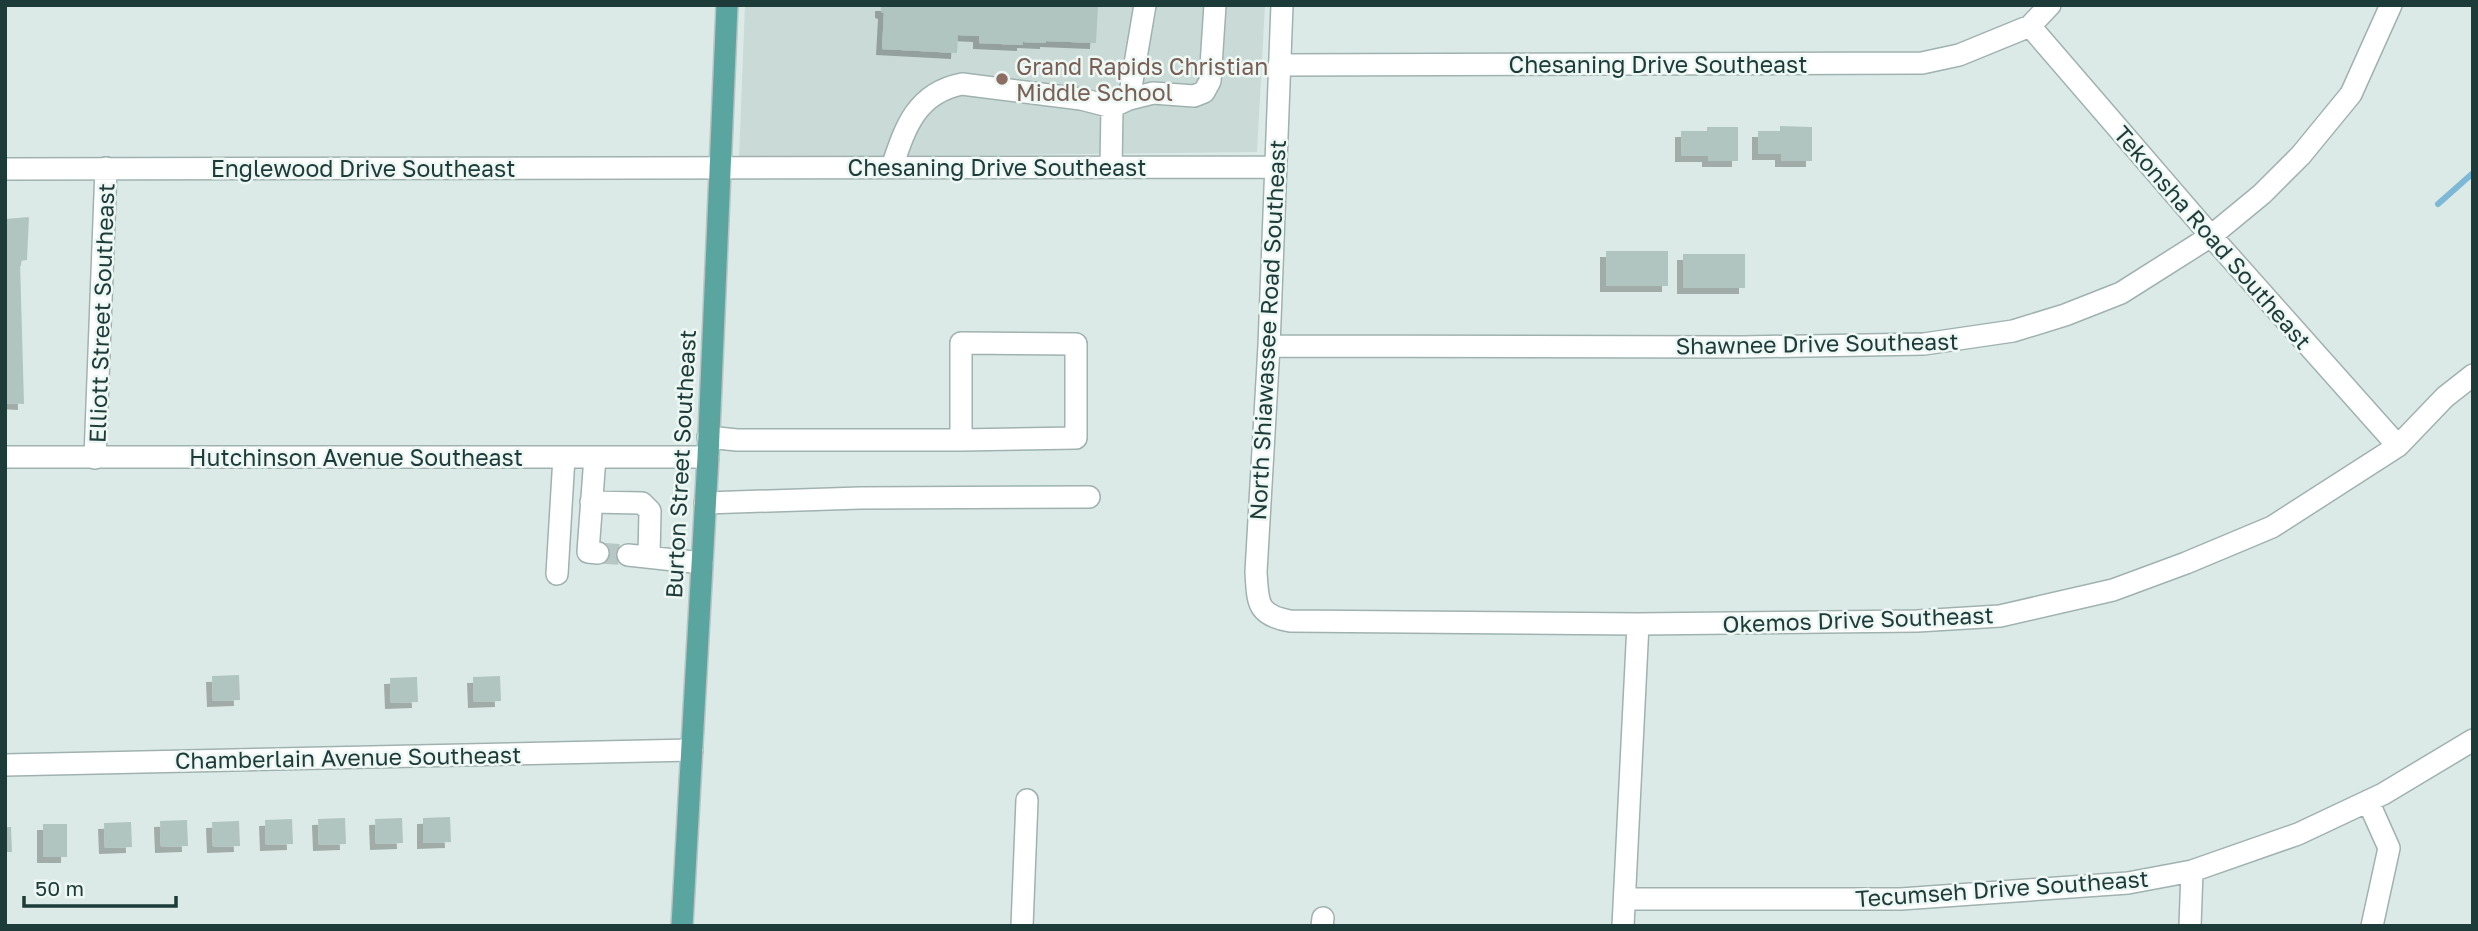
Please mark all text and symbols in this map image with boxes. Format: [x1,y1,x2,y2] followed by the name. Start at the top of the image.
[1509,50,1807,78] street label: Chesaning Drive Southeast
[1016,52,1268,106] place label: Grand Rapids Christian Middle School
[994,71,1010,87] marker: Grand Rapids Christian Middle School
[2108,120,2318,354] street label: Tekonsha Road Southeast
[1243,139,1291,521] street label: North Shiawassee Road Southeast
[848,153,1146,181] street label: Chesaning Drive Southeast
[211,154,515,182] street label: Englewood Drive Southeast
[82,183,120,443] street label: Elliott Street Southeast
[1675,327,1959,359] street label: Shawnee Drive Southeast
[659,329,701,599] street label: Burton Street Southeast
[189,443,523,471] street label: Hutchinson Avenue Southeast
[1722,600,1994,638] street label: Okemos Drive Southeast
[175,740,521,774] street label: Chamberlain Avenue Southeast
[24,864,177,908] scale bar
[1854,864,2150,912] street label: Tecumseh Drive Southeast
[35,875,84,901] text: 50 m

